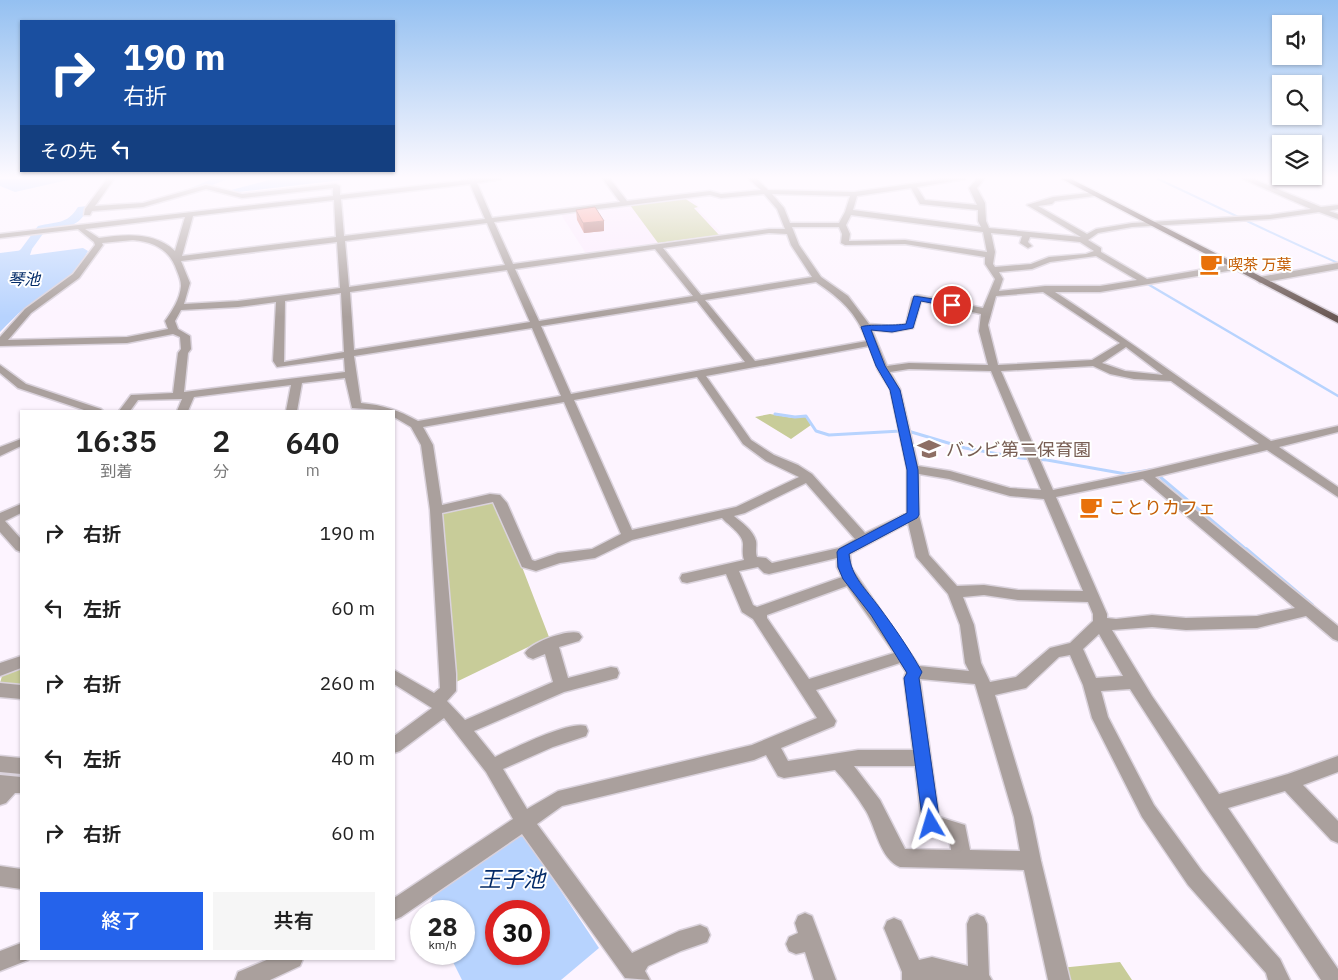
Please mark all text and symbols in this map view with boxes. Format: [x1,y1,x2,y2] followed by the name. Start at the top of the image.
[1272,15,1322,185] map controls
[1272,15,1322,65] button: sound
[123,34,226,80] text: 190 m
[40,40,105,105] icon: right
[1272,75,1322,125] button: search
[123,81,167,110] text: 右折
[107,135,135,163] icon: left
[1272,135,1322,185] button: layers
[40,139,97,163] text: その先
[1198,251,1224,277] cafe icon: 喫茶 万葉
[1228,255,1292,274] place label: 喫茶 万葉
[8,269,42,289] water label: 琴池
[931,284,973,326] pin
[938,291,966,319] icon: arrive
[75,421,157,460] text: 16:35
[212,421,230,460] text: 2
[286,423,340,462] text: 640
[916,436,942,462] school or university icon: バンビ第二保育園
[946,438,1091,461] place label: バンビ第二保育園
[306,460,320,480] text: m
[100,461,132,481] text: 到着
[213,461,229,481] text: 分
[1078,494,1104,520] cafe icon: ことりカフェ
[1108,496,1216,519] place label: ことりカフェ
[40,519,68,547] icon: right
[320,521,375,545] text: 190 m
[83,522,121,546] text: 右折
[40,594,68,622] icon: left
[331,596,375,620] text: 60 m
[83,597,121,621] text: 左折
[40,669,68,697] icon: right
[320,671,375,695] text: 260 m
[83,672,121,696] text: 右折
[40,744,68,772] icon: left
[331,746,375,770] text: 40 m
[83,747,121,771] text: 左折
[904,797,956,849] position arrow
[40,819,68,847] icon: right
[331,821,375,845] text: 60 m
[83,822,121,846] text: 右折
[479,864,547,893] water label: 王子池
[40,892,203,950] button: 終了
[213,892,375,950] button: 共有
[485,900,550,965] speed limit sign: 30
[427,910,458,943] text: 28
[428,937,457,952] text: km/h

